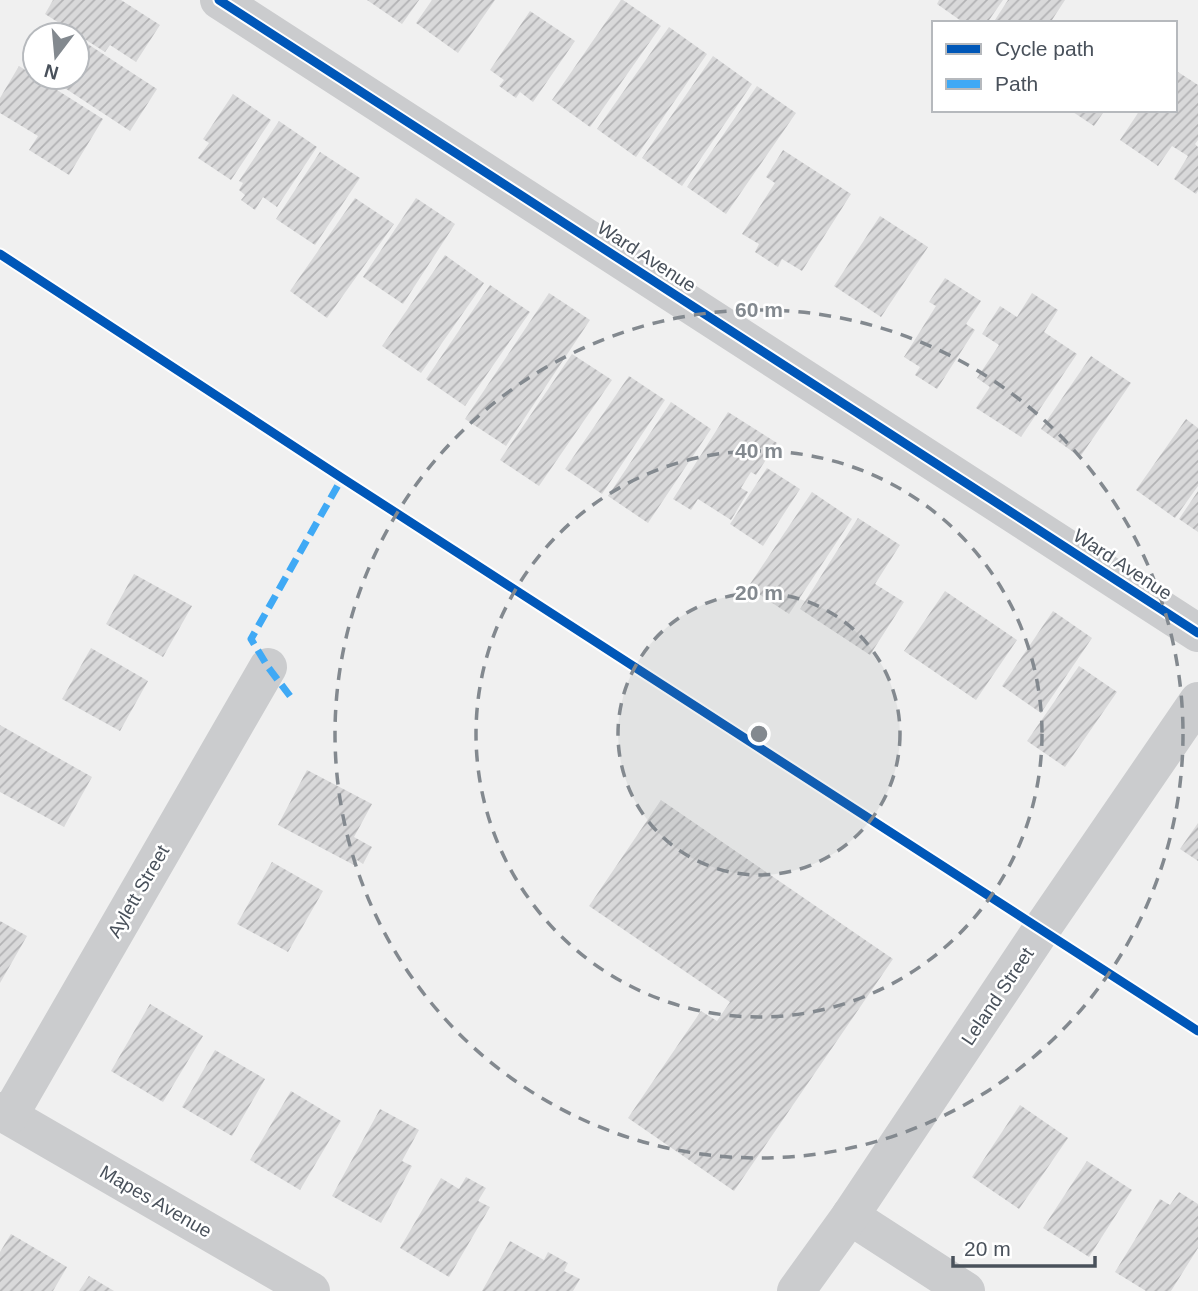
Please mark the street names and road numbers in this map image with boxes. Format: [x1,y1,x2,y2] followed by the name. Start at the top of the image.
[594,217,700,296] street label: Ward Avenue
[1070,525,1176,604] street label: Ward Avenue
[104,841,174,941] street label: Aylett Street
[957,943,1038,1049] street label: Leland Street
[96,1161,215,1242] street label: Mapes Avenue

